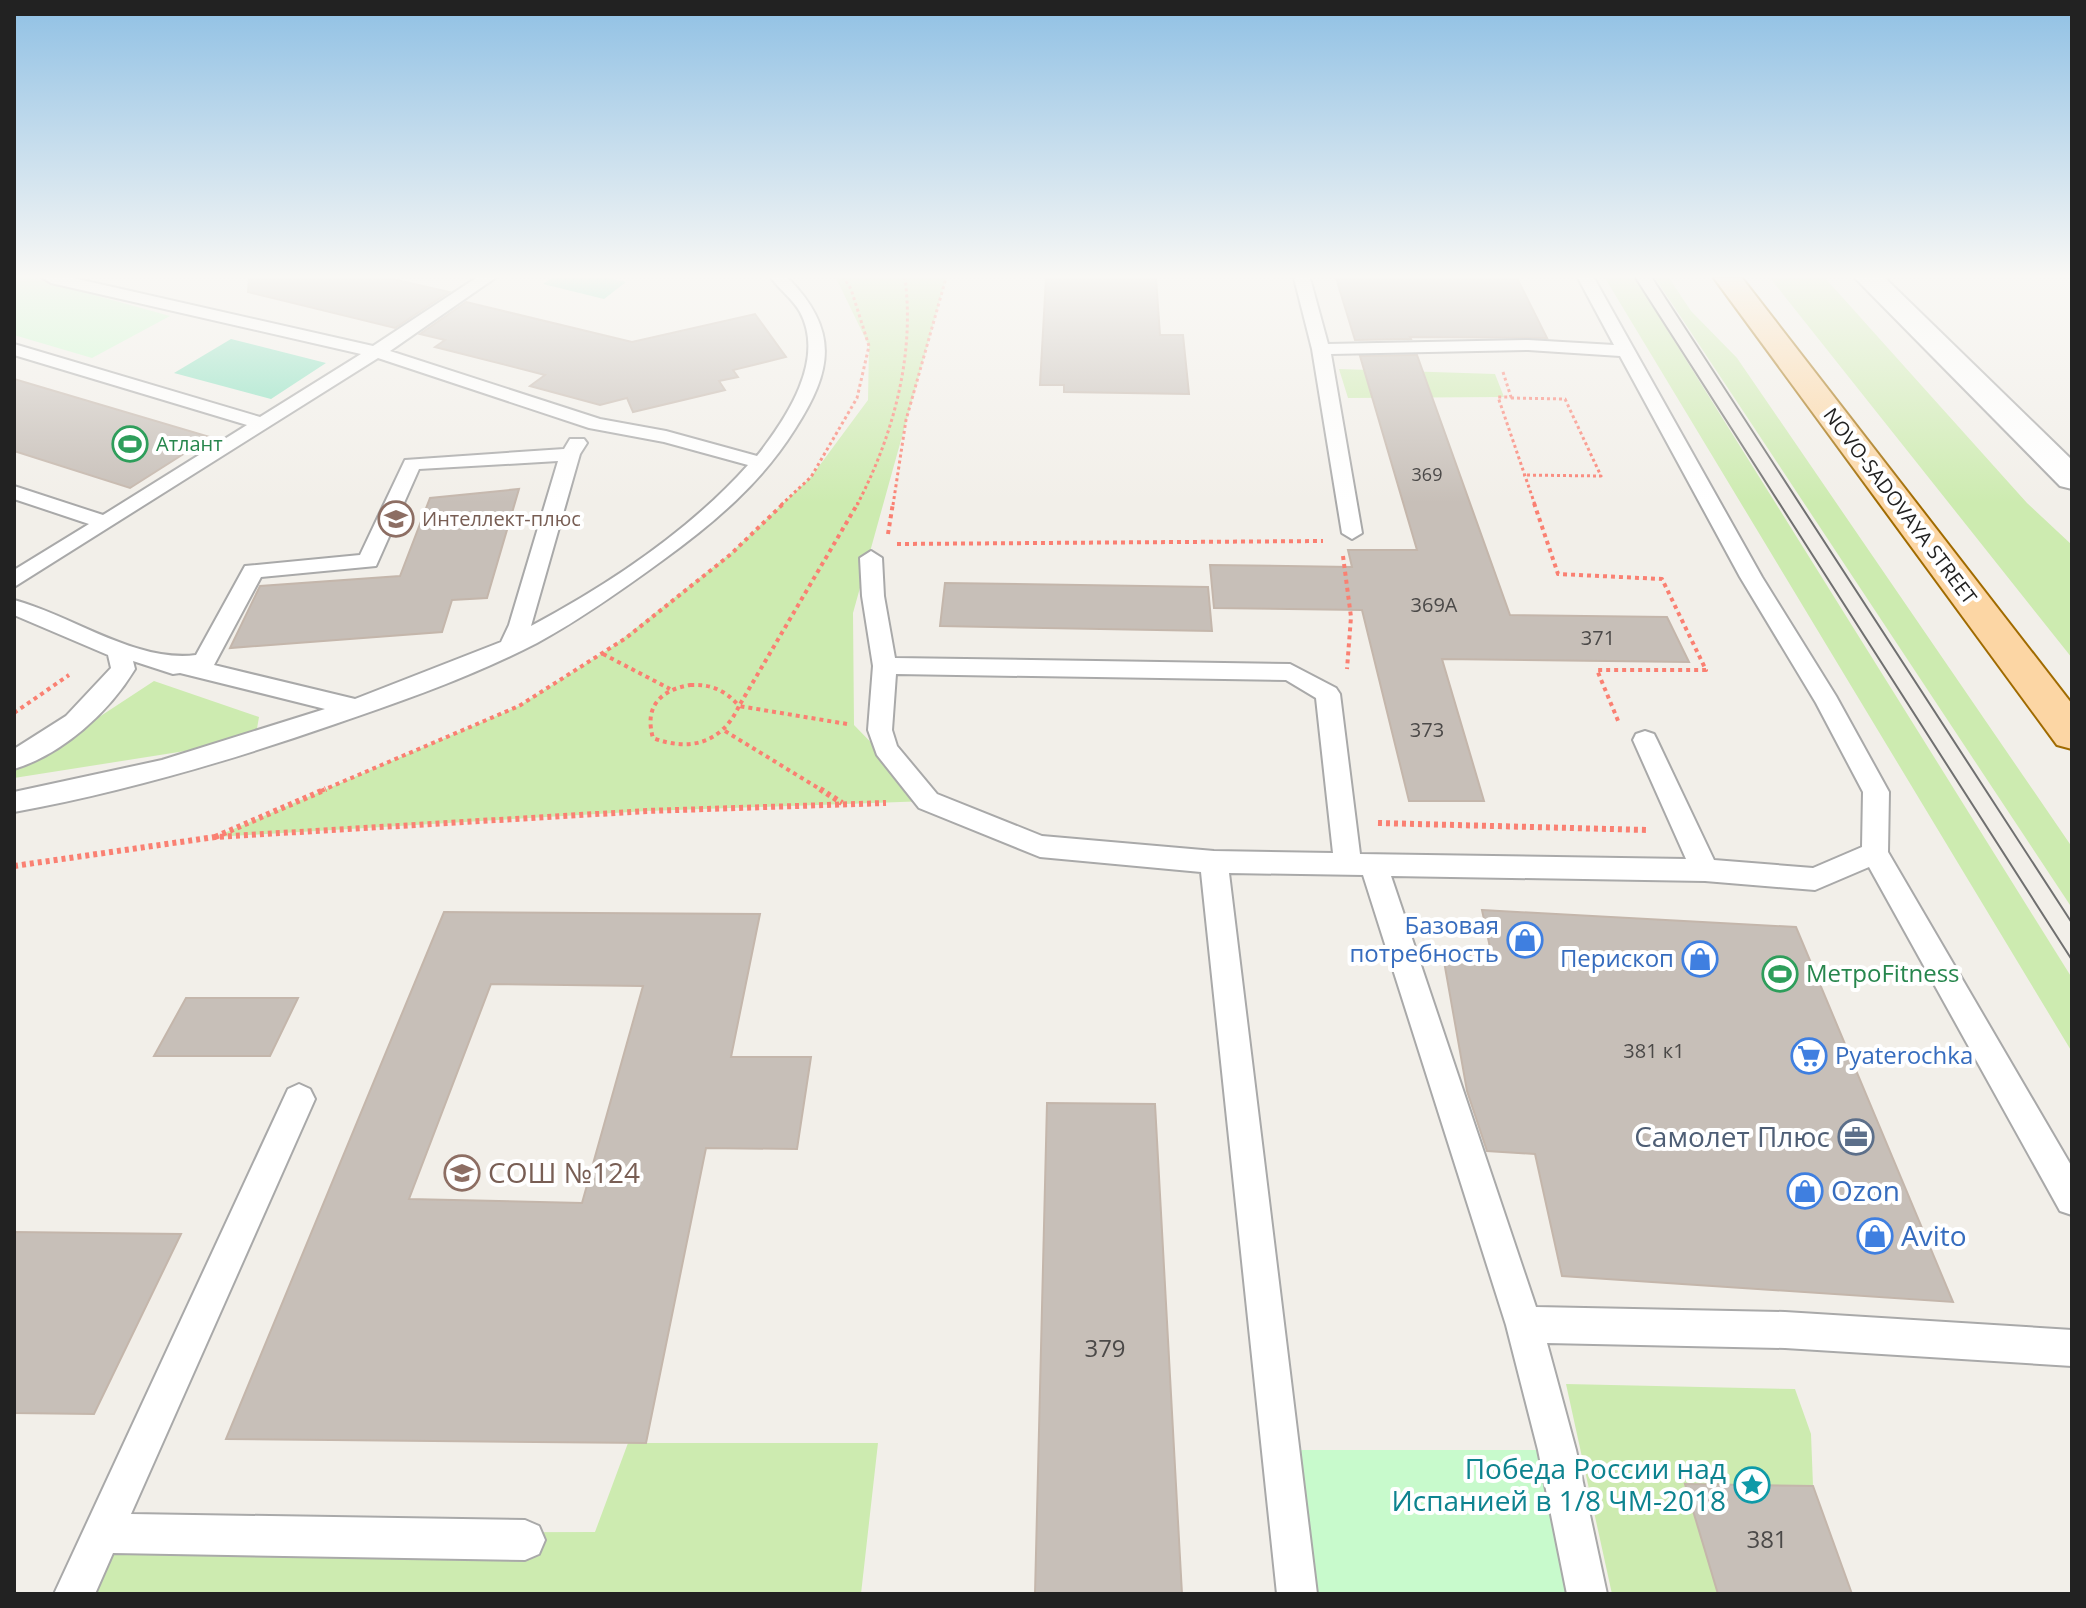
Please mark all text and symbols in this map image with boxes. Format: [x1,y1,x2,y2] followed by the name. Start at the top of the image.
[1818,402,1983,609] street label: NOVO-SADOVAYA STREET
[111,425,149,463] sports icon: Атлант
[156,430,223,457] place label: Атлант
[1412,462,1442,486] house number: 369
[377,500,415,538] school or university icon: Интеллект-плюс
[422,505,581,532] place label: Интеллект-плюс
[1411,591,1458,618] house number: 369А
[1581,624,1615,651] house number: 371
[1410,716,1444,743] house number: 373
[1349,908,1499,969] place label: Базовая потребность
[1506,921,1544,959] shop icon: Базовая потребность
[1681,940,1719,978] shop icon: Перископ
[1560,941,1674,974] place label: Перископ
[1761,955,1799,993] sports icon: МетроFitness
[1806,956,1960,989] place label: МетроFitness
[1623,1037,1685,1064] house number: 381 к1
[1790,1037,1828,1075] supermarket icon: Pyaterochka
[1835,1038,1973,1071] place label: Pyaterochka
[1634,1117,1830,1155] place label: Самолет Плюс
[1837,1118,1875,1156] office icon: Самолет Плюс
[488,1153,640,1191] place label: СОШ №124
[443,1154,481,1192] school or university icon: СОШ №124
[1831,1171,1900,1209] place label: Ozon
[1786,1172,1824,1210] shop icon: Ozon
[1901,1216,1967,1254] place label: Avito
[1856,1217,1894,1255] shop icon: Avito
[1084,1331,1126,1364] house number: 379
[1392,1449,1726,1519] place label: Победа России над Испанией в 1/8 ЧМ-2018
[1733,1466,1771,1504] place icon: Победа России над Испанией в 1/8 ЧМ-2018
[1746,1522,1788,1555] house number: 381

